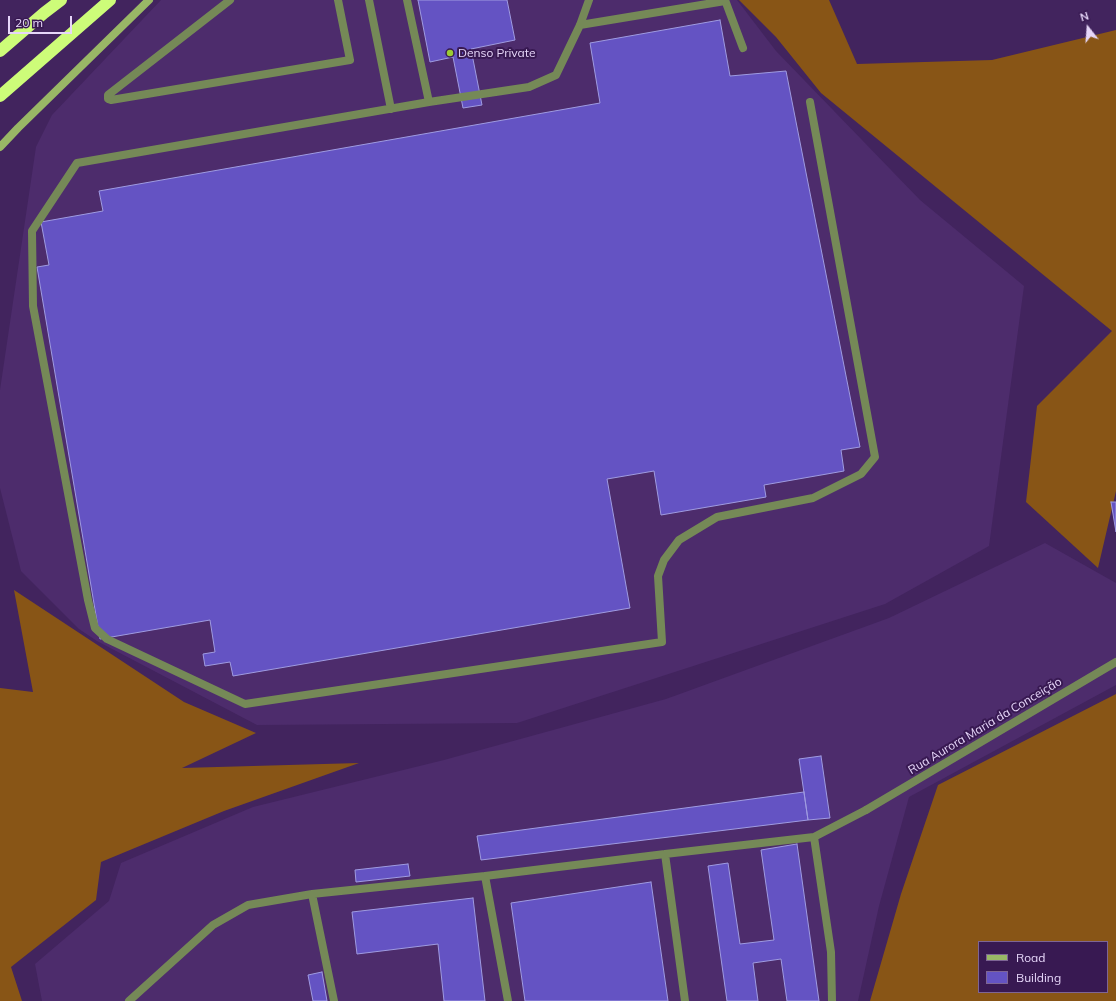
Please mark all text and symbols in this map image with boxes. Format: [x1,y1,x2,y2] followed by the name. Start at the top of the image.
[10,8,74,34] scale bar
[1068,8,1108,48] north arrow
[1078,9,1091,24] text: N
[15,15,43,30] text: 20 m
[458,46,535,60] place label: Denso Private
[445,48,455,58] marker: Denso Private
[906,674,1064,778] street label: Rua Aurora Maria da Conceição
[978,941,1108,993] legend
[1016,950,1045,965] text: Road
[1016,970,1061,985] text: Building

